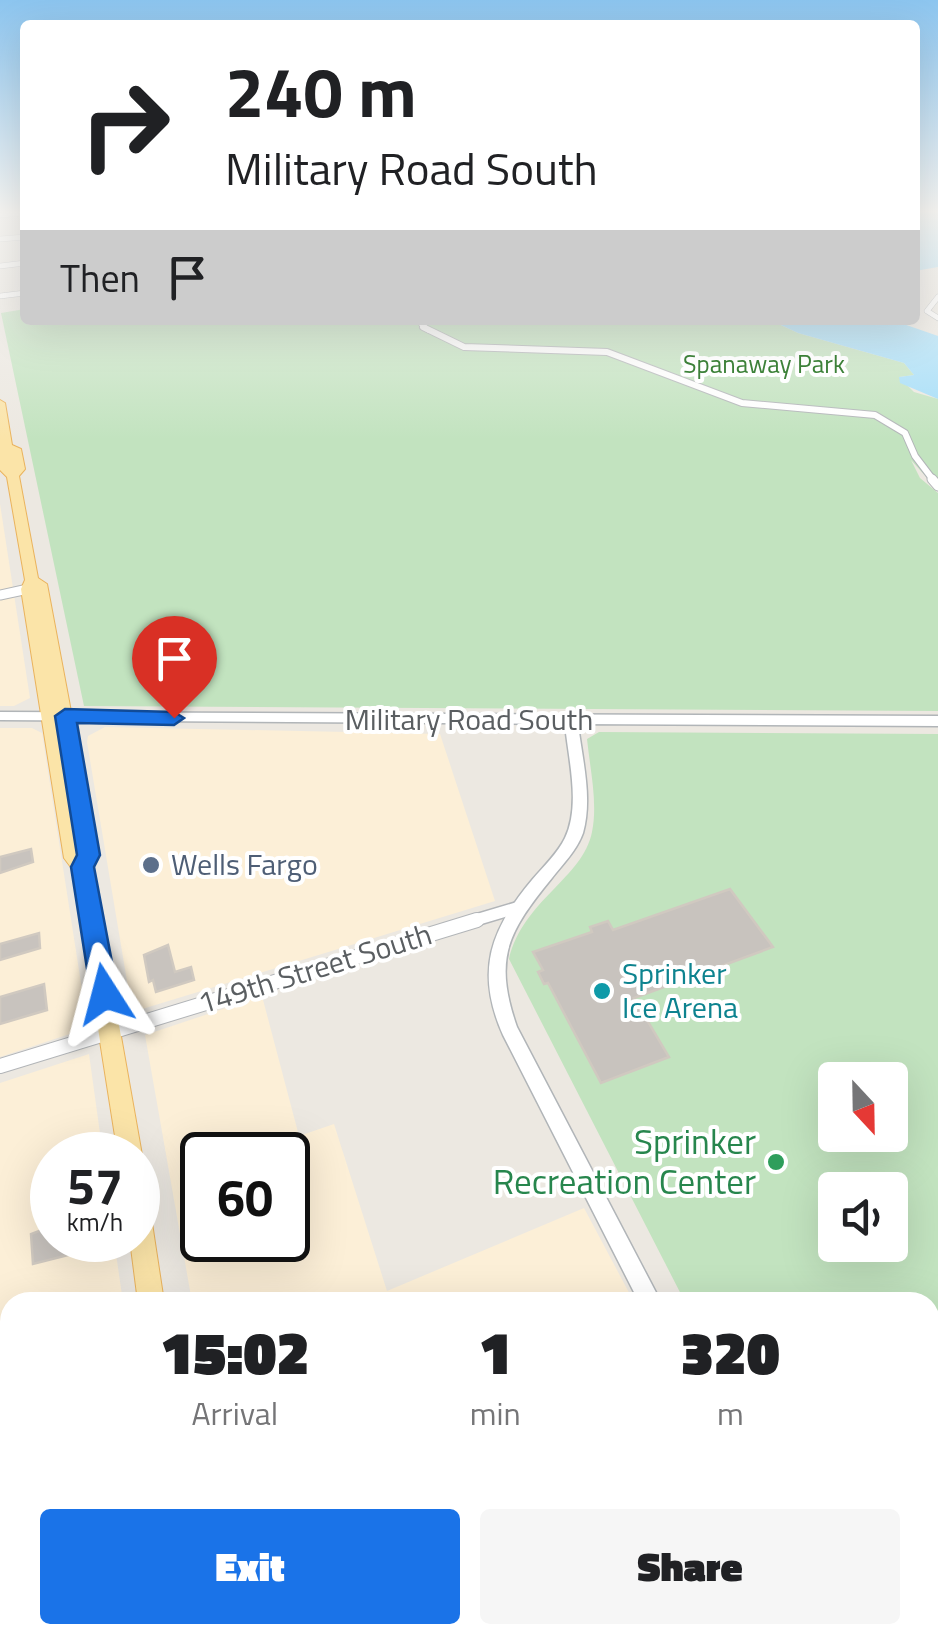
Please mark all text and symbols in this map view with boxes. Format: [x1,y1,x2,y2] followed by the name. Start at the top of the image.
[225,38,417,144] text: 240 m
[60,60,190,190] icon: right
[225,134,598,202] text: Military Road South
[60,249,140,307] text: Then
[160,250,215,305] icon: arrive
[683,345,845,383] park label: Spanaway Park
[132,616,217,719] pin
[147,631,202,686] icon: arrive
[345,696,593,742] street label: Military Road South
[171,841,318,887] place label: Wells Fargo
[140,854,162,876] marker: Wells Fargo
[192,911,437,1025] street label: 149th Street South
[53,942,157,1046] position arrow
[622,950,738,1030] place label: Sprinker Ice Arena
[591,980,613,1002] marker: Sprinker Ice Arena
[818,1062,908,1152] north arrow
[818,1062,908,1262] map controls
[493,1114,756,1208] place label: Sprinker Recreation Center
[180,1132,310,1262] speed limit sign: 60
[67,1147,123,1223] text: 57
[765,1151,787,1173] marker: Sprinker Recreation Center
[818,1172,908,1262] button: sound
[67,1203,123,1241] text: km/h
[160,1306,309,1397] text: 15:02
[479,1306,512,1397] text: 1
[681,1306,780,1397] text: 320
[191,1389,278,1437] text: Arrival
[470,1389,521,1437] text: min
[717,1389,744,1437] text: m
[40,1509,460,1624] button: Exit
[480,1509,900,1624] button: Share

